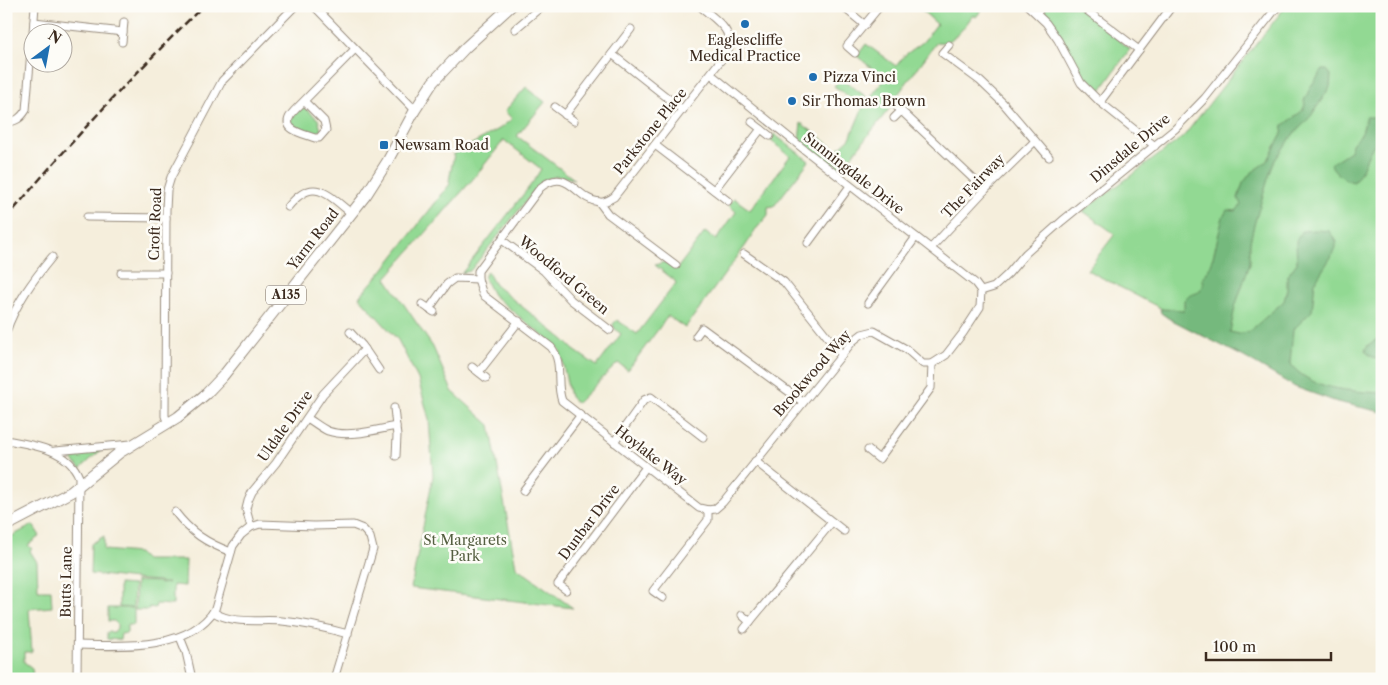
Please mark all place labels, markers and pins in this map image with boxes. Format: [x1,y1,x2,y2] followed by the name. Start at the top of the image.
[739,18,751,30] marker: Eaglescliffe Medical Practice
[689,31,801,65] place label: Eaglescliffe Medical Practice
[823,68,896,86] place label: Pizza Vinci
[807,71,819,83] marker: Pizza Vinci
[802,92,926,110] place label: Sir Thomas Brown
[786,95,798,107] marker: Sir Thomas Brown
[394,136,489,154] place label: Newsam Road
[378,139,390,151] marker: Newsam Road

